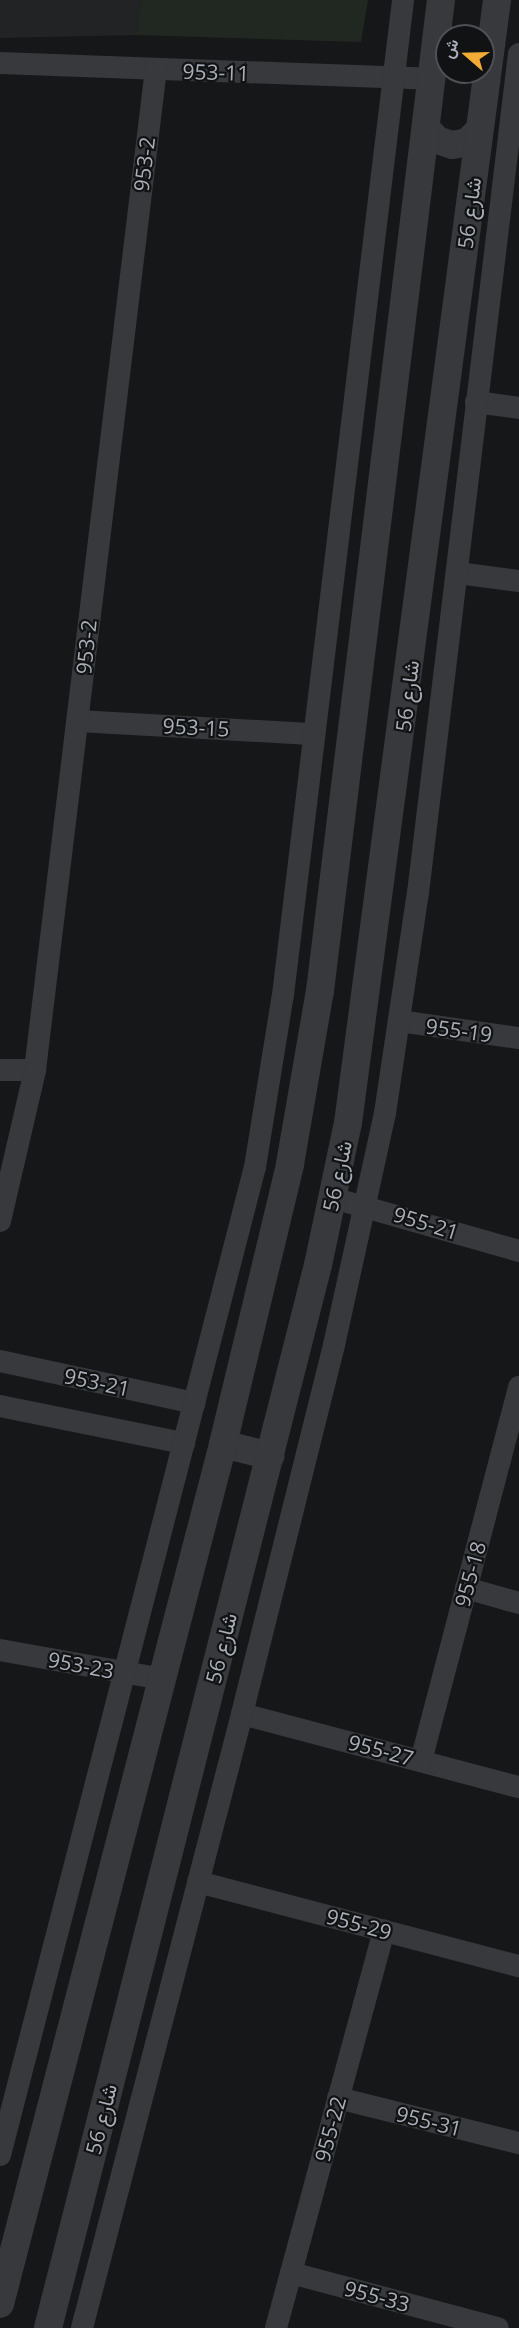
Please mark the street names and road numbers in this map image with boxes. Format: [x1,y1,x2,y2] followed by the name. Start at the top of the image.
[182,58,250,86] street label: 953-11
[128,135,160,193] street label: 953-2
[452,176,486,250] street label: شارع 56
[71,618,101,676] street label: 953-2
[390,659,424,733] street label: شارع 56
[162,713,230,741] street label: 953-15
[424,1013,494,1047] street label: 955-19
[317,1138,357,1214] street label: شارع 56
[390,1201,462,1245] street label: 955-21
[62,1363,132,1401] street label: 953-21
[449,1538,491,1610] street label: 955-18
[200,1610,242,1686] street label: شارع 56
[46,1646,116,1684] street label: 953-23
[345,1729,417,1771] street label: 955-27
[323,1903,395,1945] street label: 955-29
[80,2081,122,2157] street label: شارع 56
[309,2093,351,2165] street label: 955-22
[394,2101,464,2141] street label: 955-31
[341,2275,413,2317] street label: 955-33

